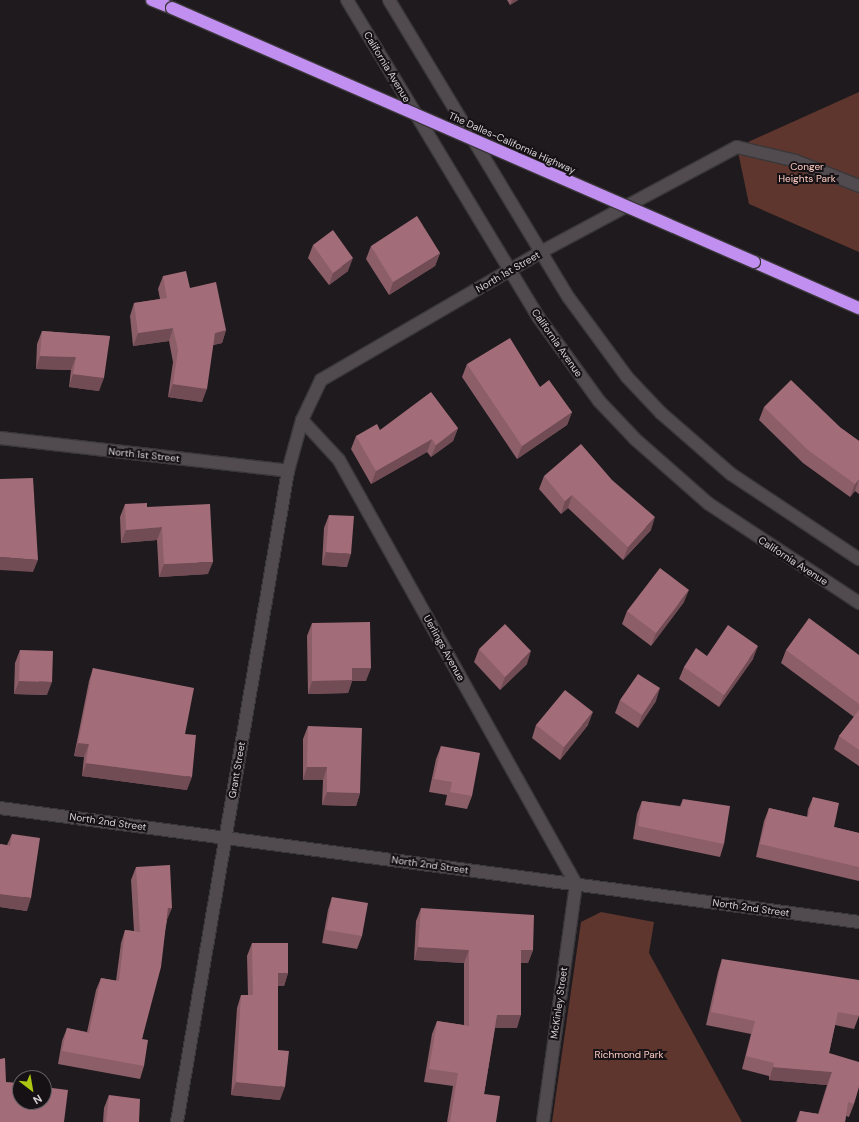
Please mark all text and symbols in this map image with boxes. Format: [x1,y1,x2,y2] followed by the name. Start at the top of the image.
[361,29,413,105] street label: California Avenue
[447,110,577,176] street label: The Dalles-California Highway
[778,160,836,184] park label: Conger Heights Park
[474,249,542,295] street label: North 1st Street
[529,307,585,379] street label: California Avenue
[108,445,180,465] street label: North 1st Street
[756,534,830,588] street label: California Avenue
[421,613,467,683] street label: Uerlings Avenue
[226,741,248,799] street label: Grant Street
[69,811,147,833] street label: North 2nd Street
[391,854,469,876] street label: North 2nd Street
[712,897,790,919] street label: North 2nd Street
[548,966,570,1040] street label: McKinley Street
[594,1049,664,1061] park label: Richmond Park
[12,1070,52,1110] north arrow
[31,1091,45,1107] text: N

